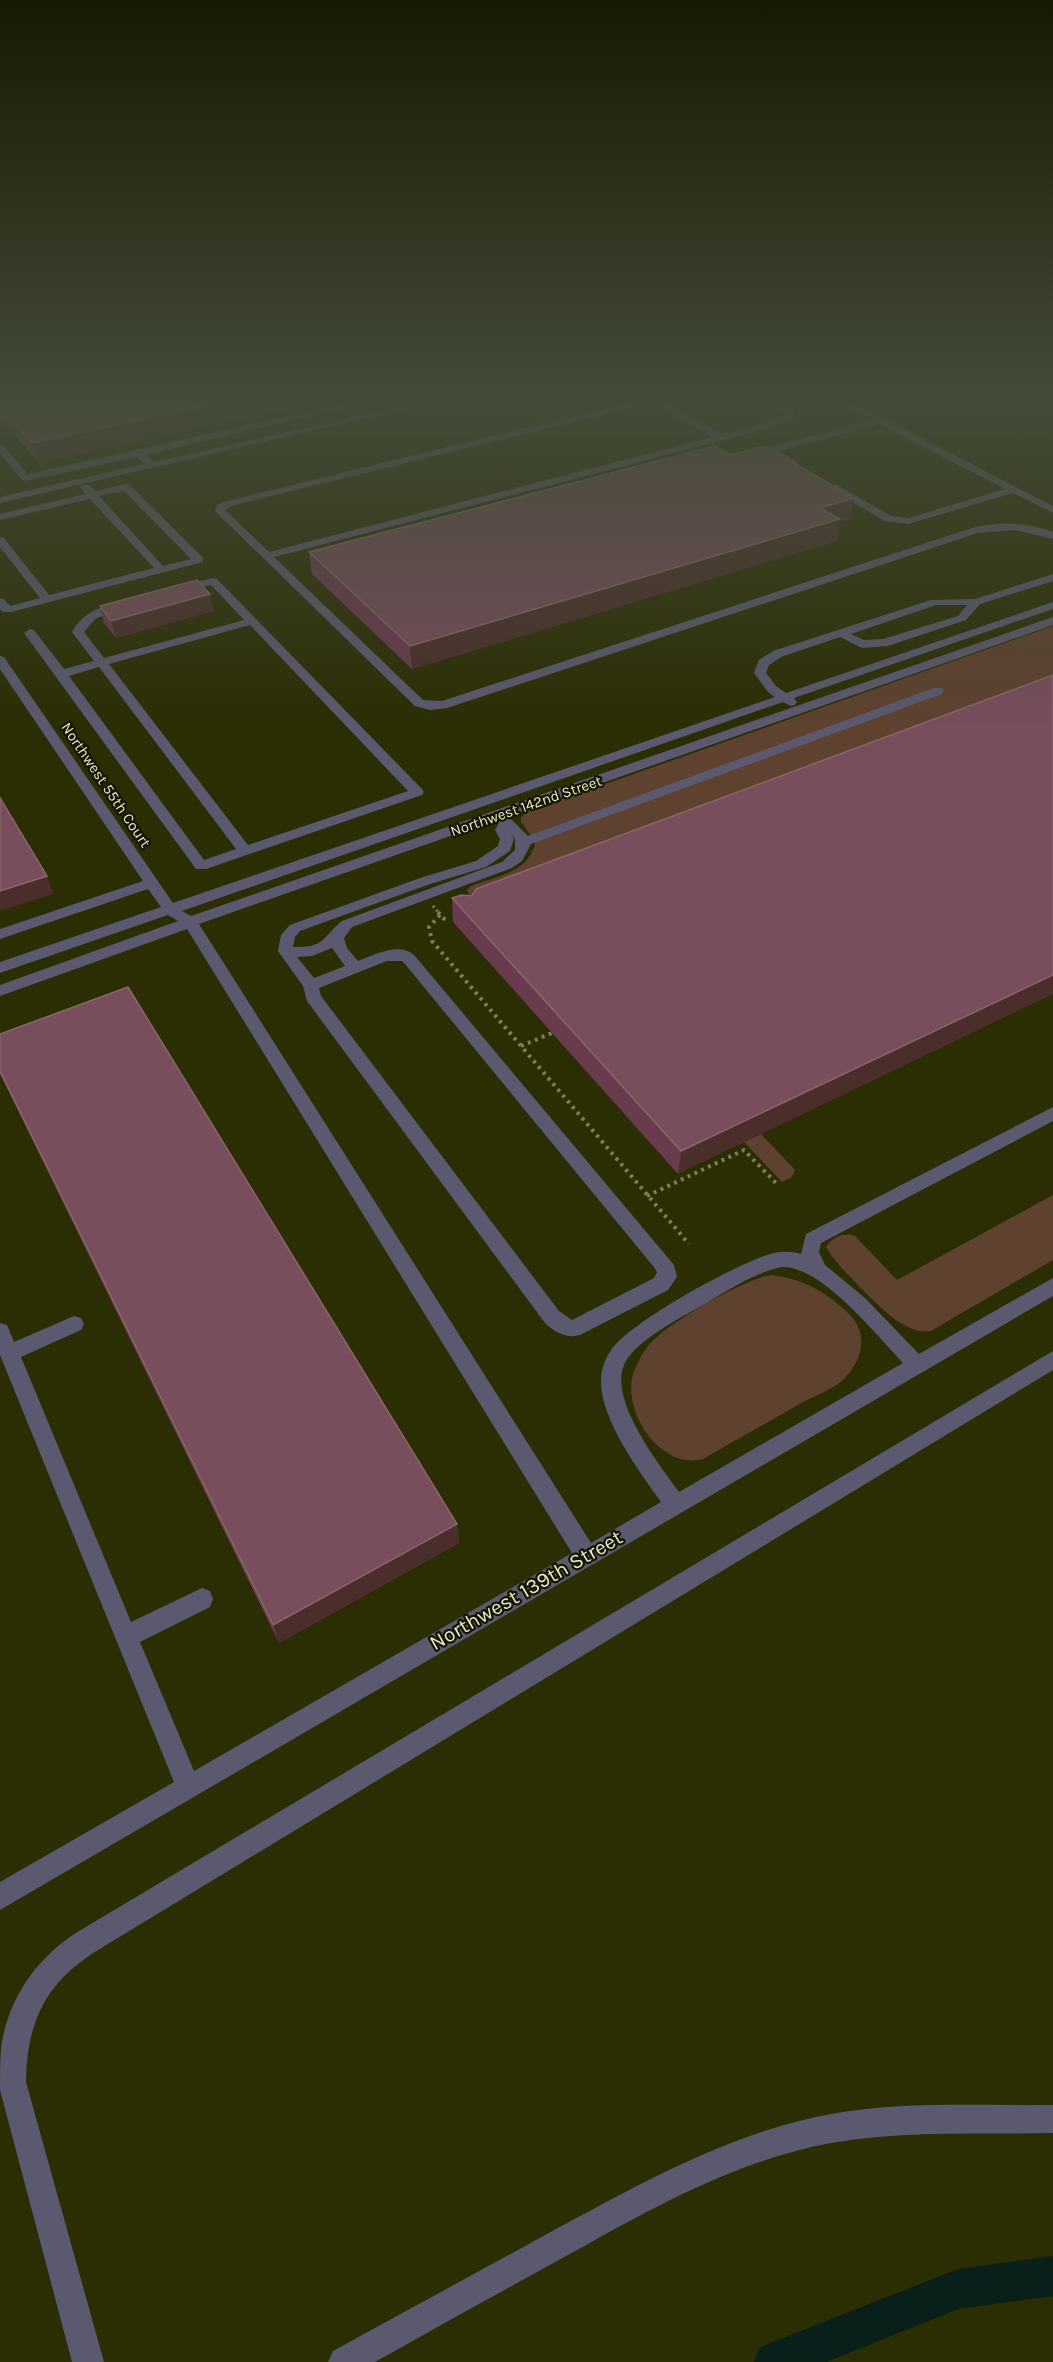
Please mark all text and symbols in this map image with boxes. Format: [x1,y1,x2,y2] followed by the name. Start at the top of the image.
[57,719,155,851] street label: Northwest 55th Court
[448,772,604,840] street label: Northwest 142nd Street
[425,1525,627,1655] street label: Northwest 139th Street

